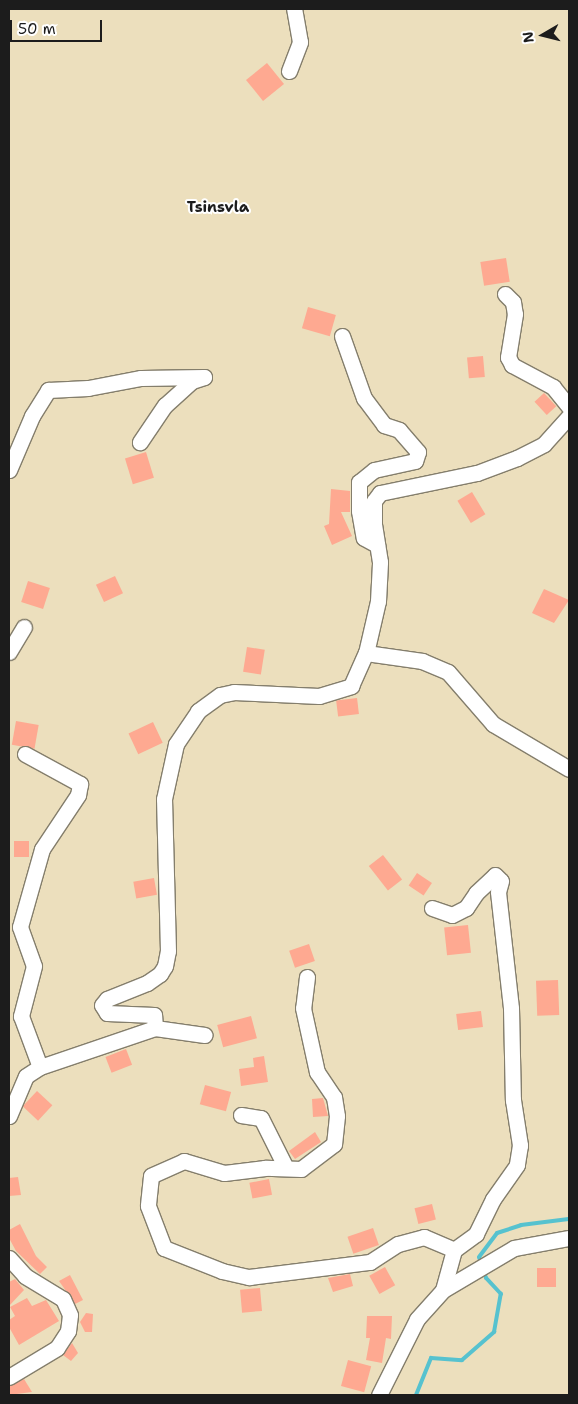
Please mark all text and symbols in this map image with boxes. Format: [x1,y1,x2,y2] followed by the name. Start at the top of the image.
[12,10,105,42] scale bar
[518,10,568,60] north arrow
[18,19,56,39] text: 50 m
[518,30,538,44] text: N
[187,199,249,217] district label: Tsinsvla

